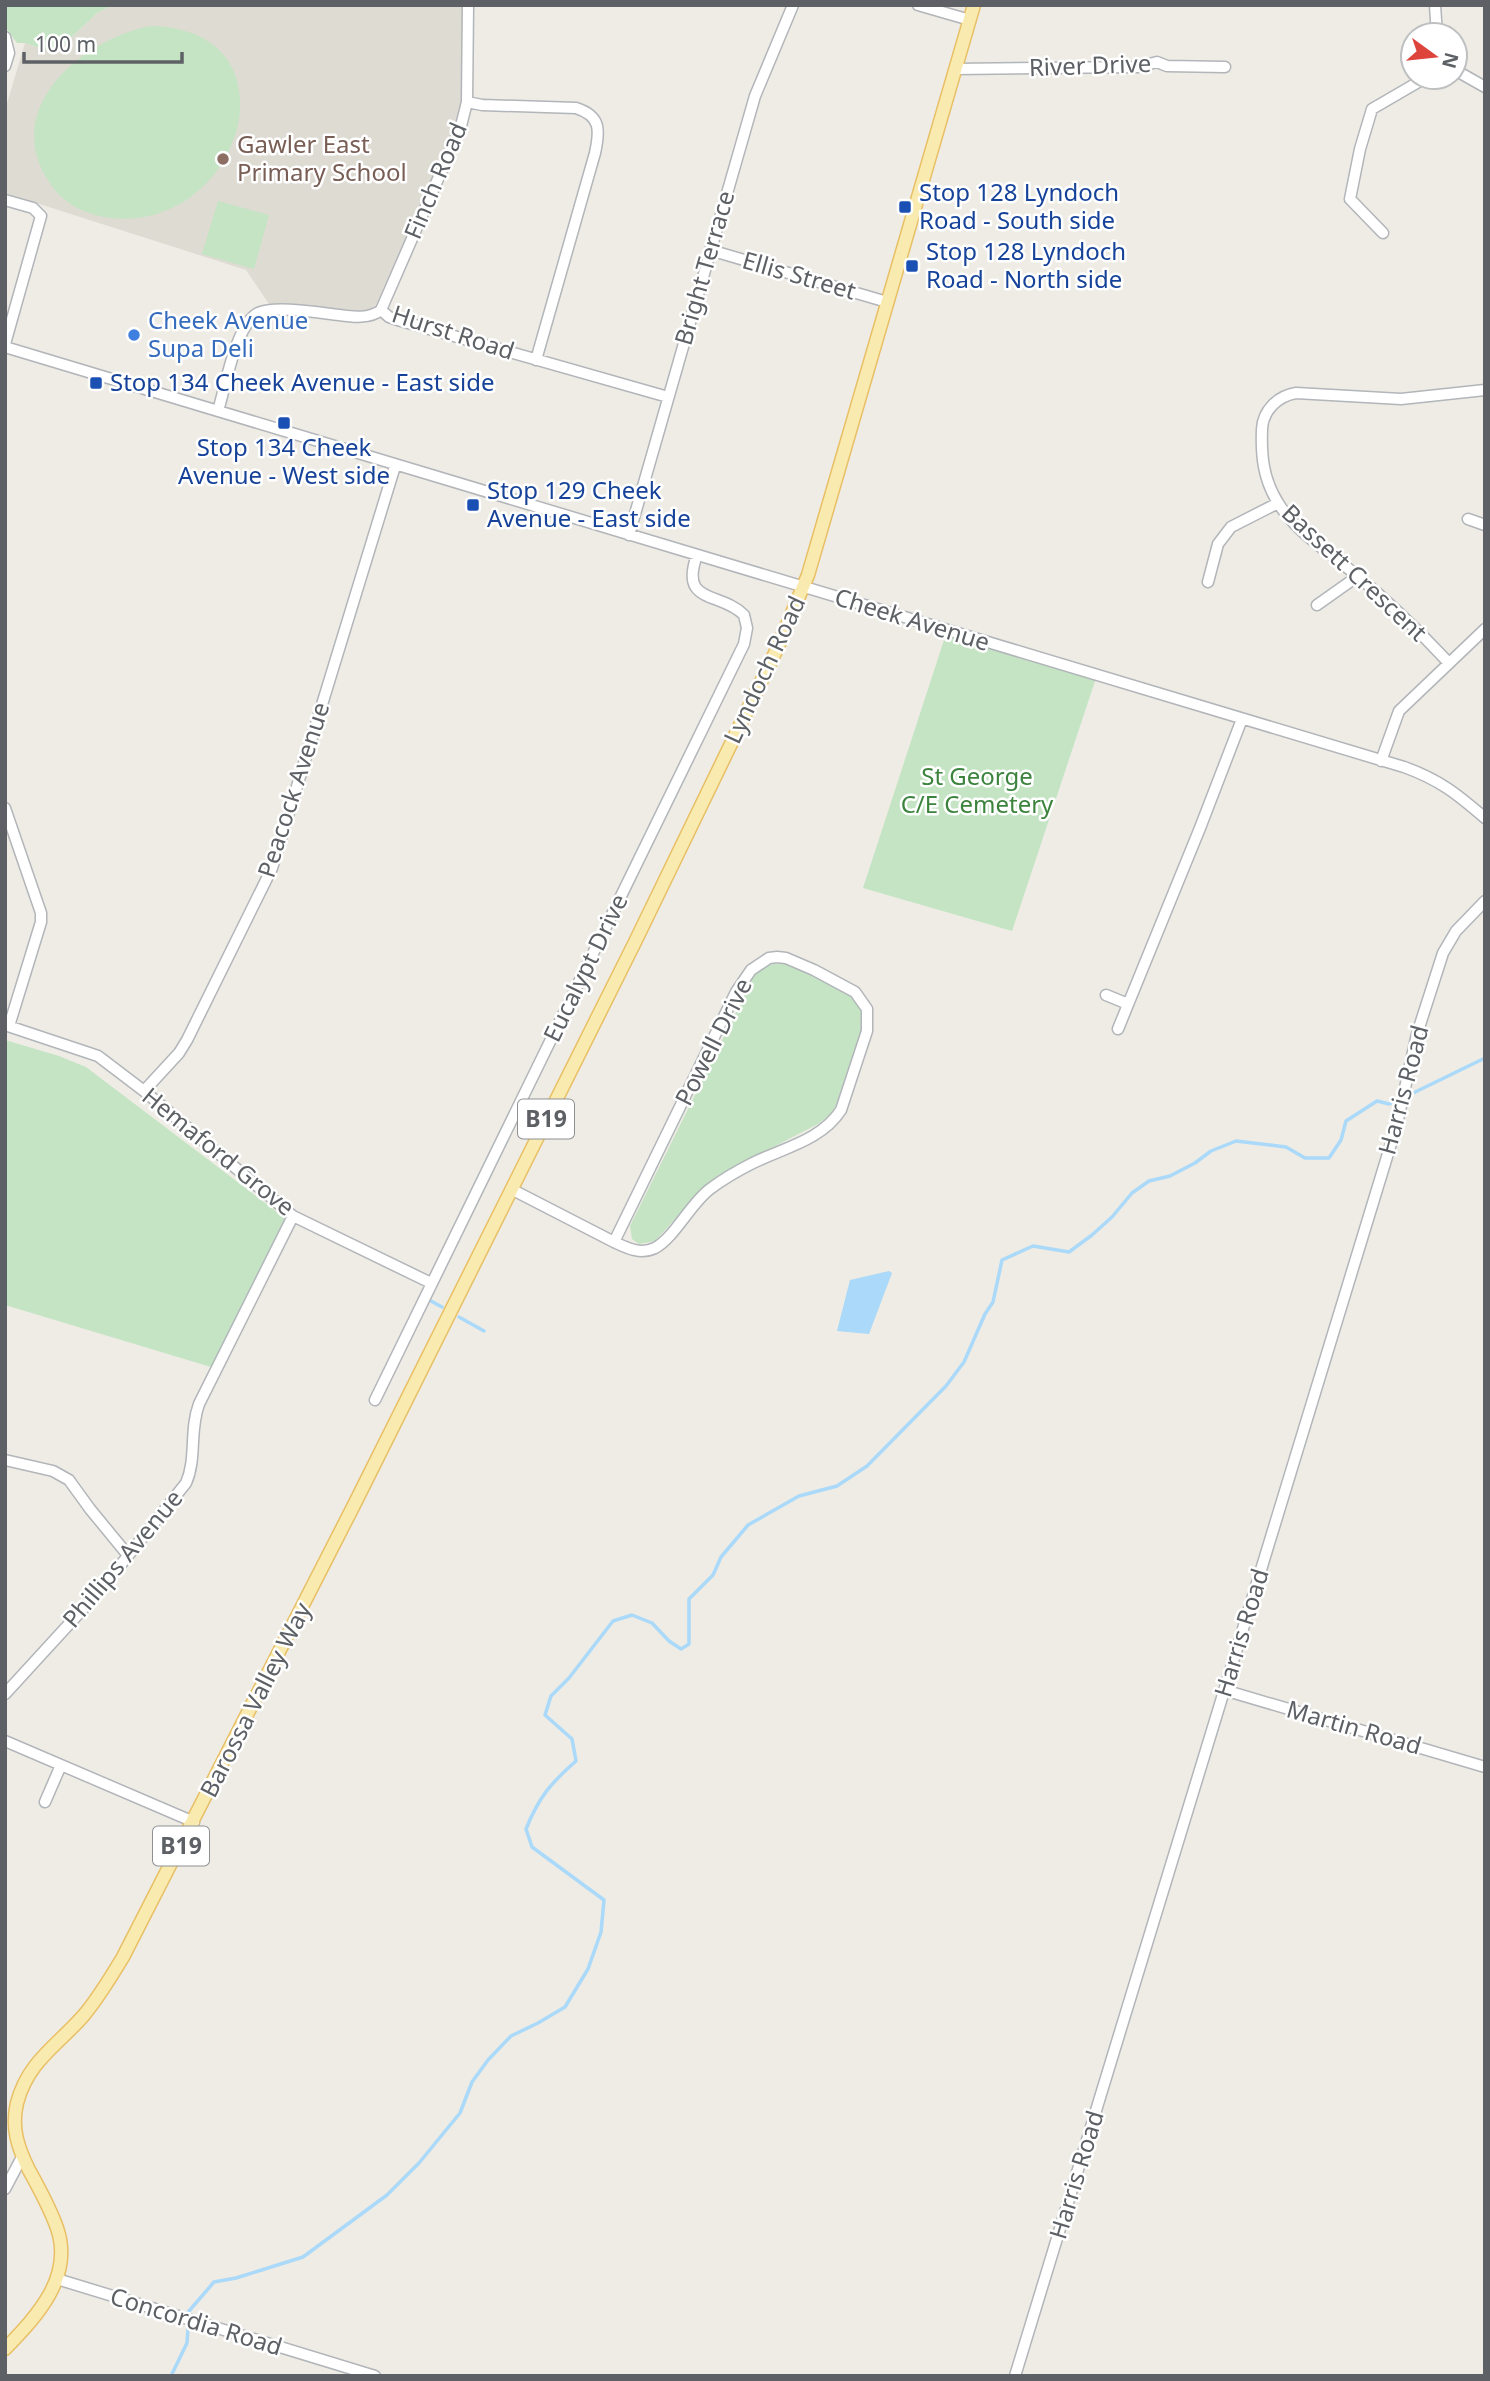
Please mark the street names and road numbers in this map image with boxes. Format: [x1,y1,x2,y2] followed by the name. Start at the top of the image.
[1028,46,1152,83] street label: River Drive
[395,117,474,244] street label: Finch Road
[666,186,741,349] street label: Bright Terrace
[739,243,860,307] street label: Ellis Street
[388,296,519,367] street label: Hurst Road
[1275,496,1435,648] street label: Bassett Crescent
[831,579,994,658] street label: Cheek Avenue
[715,590,812,748] street label: Lyndoch Road
[249,698,336,881] street label: Peacock Avenue
[535,888,635,1047] street label: Eucalypt Drive
[666,972,759,1111] street label: Powell Drive
[1369,1021,1436,1158] street label: Harris Road
[136,1079,302,1223] street label: Hemaford Grove
[518,1100,574,1138] road number: B19
[54,1482,189,1634] street label: Phillips Avenue
[1205,1564,1276,1701] street label: Harris Road
[191,1596,318,1802] street label: Barossa Valley Way
[1283,1692,1426,1762] street label: Martin Road
[153,1826,209,1866] road number: B19
[1040,2106,1111,2243] street label: Harris Road
[106,2279,287,2362] street label: Concordia Road

